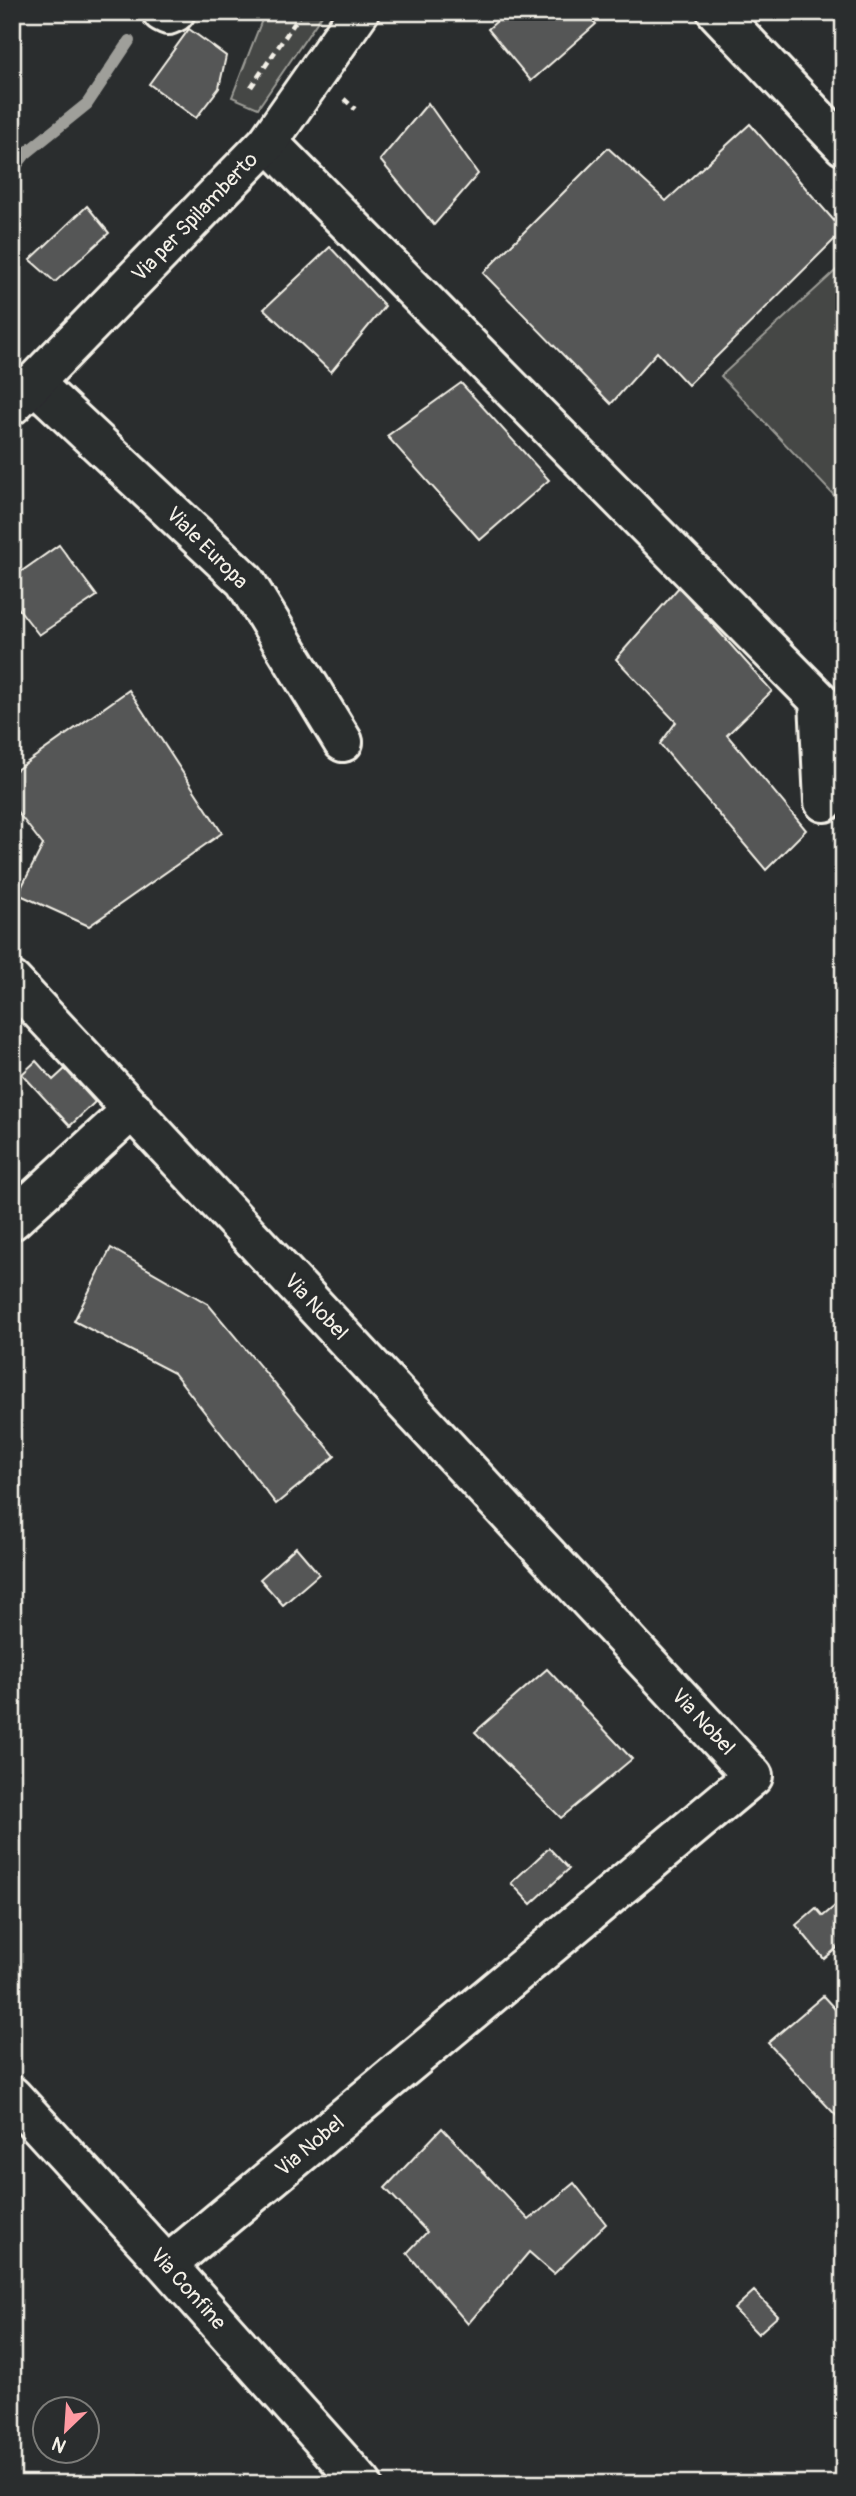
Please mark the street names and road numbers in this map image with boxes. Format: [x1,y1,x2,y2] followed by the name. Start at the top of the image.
[126,146,264,288] street label: Via per Spilamberto
[160,501,254,595] street label: Viale Europa
[278,1268,354,1346] street label: Via Nobel
[665,1683,741,1761] street label: Via Nobel
[270,2109,350,2183] street label: Via Nobel
[144,2242,232,2336] street label: Via Confine

